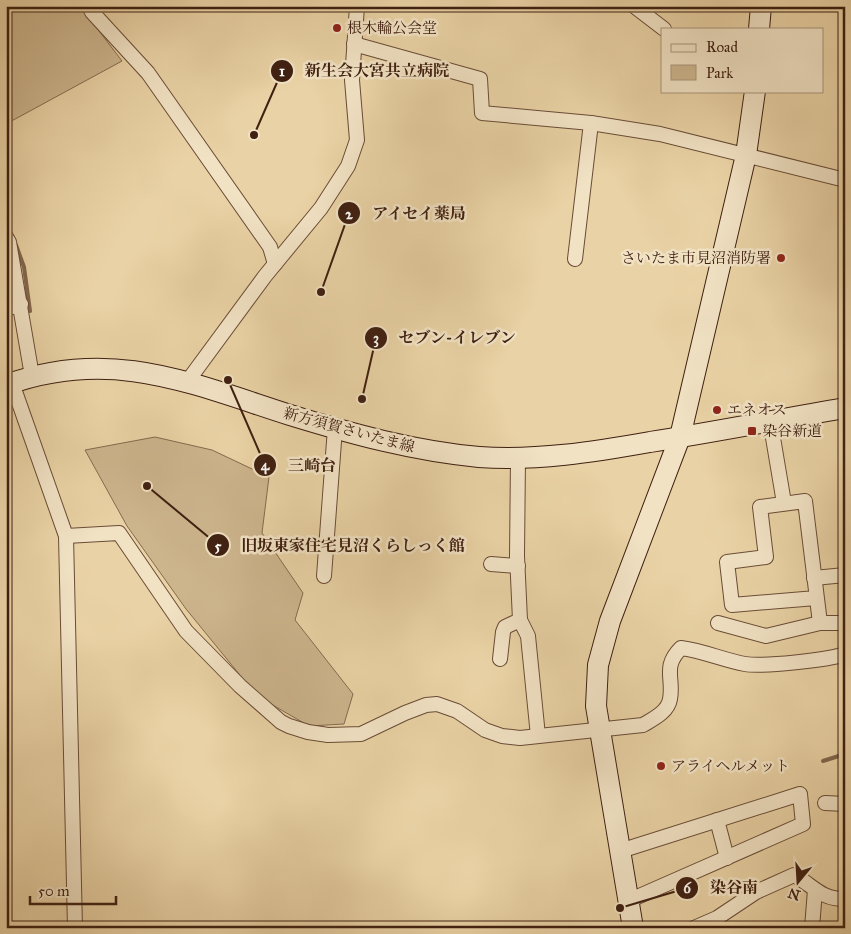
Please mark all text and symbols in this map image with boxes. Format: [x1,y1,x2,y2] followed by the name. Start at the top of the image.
[347,19,437,37] place label: 根木輪公会堂
[331,22,343,34] marker: 根木輪公会堂
[661,28,824,92] legend
[706,38,738,56] text: Road
[270,55,459,86] callout: 新生会大宮共立病院
[304,61,449,80] text: 新生会大宮共立病院
[279,62,285,80] text: 1
[706,64,733,82] text: Park
[336,198,477,229] callout: アイセイ薬局
[372,204,466,223] text: アイセイ薬局
[345,205,353,223] text: 2
[621,249,771,267] place label: さいたま市見沼消防署
[775,252,787,264] marker: さいたま市見沼消防署
[363,322,527,353] callout: セブン-イレブン
[398,328,516,347] text: セブン-イレブン
[373,329,379,348] text: 3
[727,401,787,419] place label: エネオス
[281,404,417,456] street label: 新方須賀さいたま線
[711,404,723,416] marker: エネオス
[762,422,822,440] place label: 染谷新道
[746,425,758,437] marker: 染谷新道
[253,450,346,481] callout: 三崎台
[261,456,270,475] text: 4
[288,456,336,475] text: 三崎台
[206,530,475,561] callout: 旧坂東家住宅見沼くらしっく館
[241,536,465,555] text: 旧坂東家住宅見沼くらしっく館
[215,537,222,555] text: 5
[671,757,790,775] place label: アライヘルメット
[655,760,667,772] marker: アライヘルメット
[774,856,824,906] north arrow
[675,872,768,903] callout: 染谷南
[30,874,116,906] scale bar
[710,878,758,897] text: 染谷南
[683,879,692,897] text: 6
[38,882,70,900] text: 50 m
[786,884,802,904] text: N

